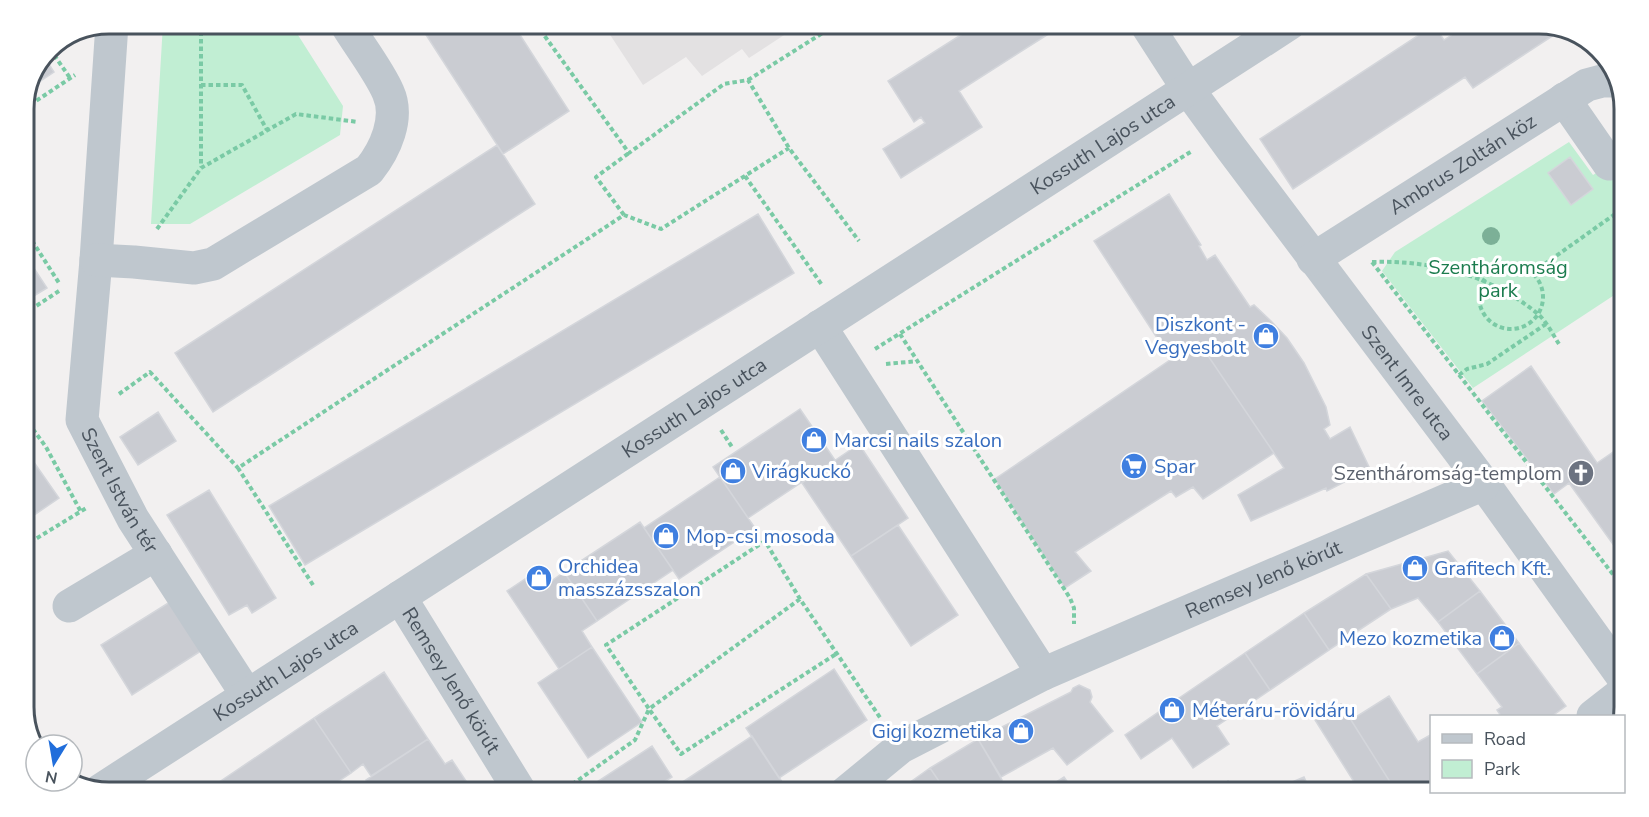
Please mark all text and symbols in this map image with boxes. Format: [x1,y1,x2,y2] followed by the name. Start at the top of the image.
[1025,88,1181,201] street label: Kossuth Lajos utca
[1384,108,1541,221] street label: Ambrus Zoltán köz
[1428,254,1568,304] park label: Szentháromság park
[1144,311,1247,361] place label: Diszkont - Vegyesbolt
[1355,319,1460,446] street label: Szent Imre utca
[1251,321,1281,351] shop icon: Diszkont - Vegyesbolt
[617,351,772,465] street label: Kossuth Lajos utca
[74,423,165,559] street label: Szent István tér
[799,425,829,455] shop icon: Marcsi nails szalon
[834,427,1002,454] place label: Marcsi nails szalon
[1119,451,1149,481] supermarket icon: Spar
[1154,453,1196,480] place label: Spar
[718,456,748,486] shop icon: Virágkuckó
[751,458,851,485] place label: Virágkuckó
[1566,458,1596,488] church icon: Szentháromság-templom
[1334,460,1562,487] place label: Szentháromság-templom
[651,521,681,551] shop icon: Mop-csi mosoda
[686,523,835,550] place label: Mop-csi mosoda
[1181,534,1347,625] street label: Remsey Jenő körút
[558,553,701,603] place label: Orchidea masszázsszalon
[1400,553,1430,583] shop icon: Grafitech Kft.
[1434,555,1551,582] place label: Grafitech Kft.
[524,563,554,593] shop icon: Orchidea masszázsszalon
[396,602,507,760] street label: Remsey Jenő körút
[208,614,364,728] street label: Kossuth Lajos utca
[1487,623,1517,653] shop icon: Mezo kozmetika
[1339,625,1482,652] place label: Mezo kozmetika
[1157,695,1187,725] shop icon: Méteráru-rövidáru
[1192,697,1355,724] place label: Méteráru-rövidáru
[1430,715,1625,793] legend
[1006,716,1036,746] shop icon: Gigi kozmetika
[871,718,1002,745] place label: Gigi kozmetika
[1484,727,1526,751] text: Road
[24,733,84,793] north arrow
[1484,757,1521,781] text: Park
[43,765,59,789] text: N

